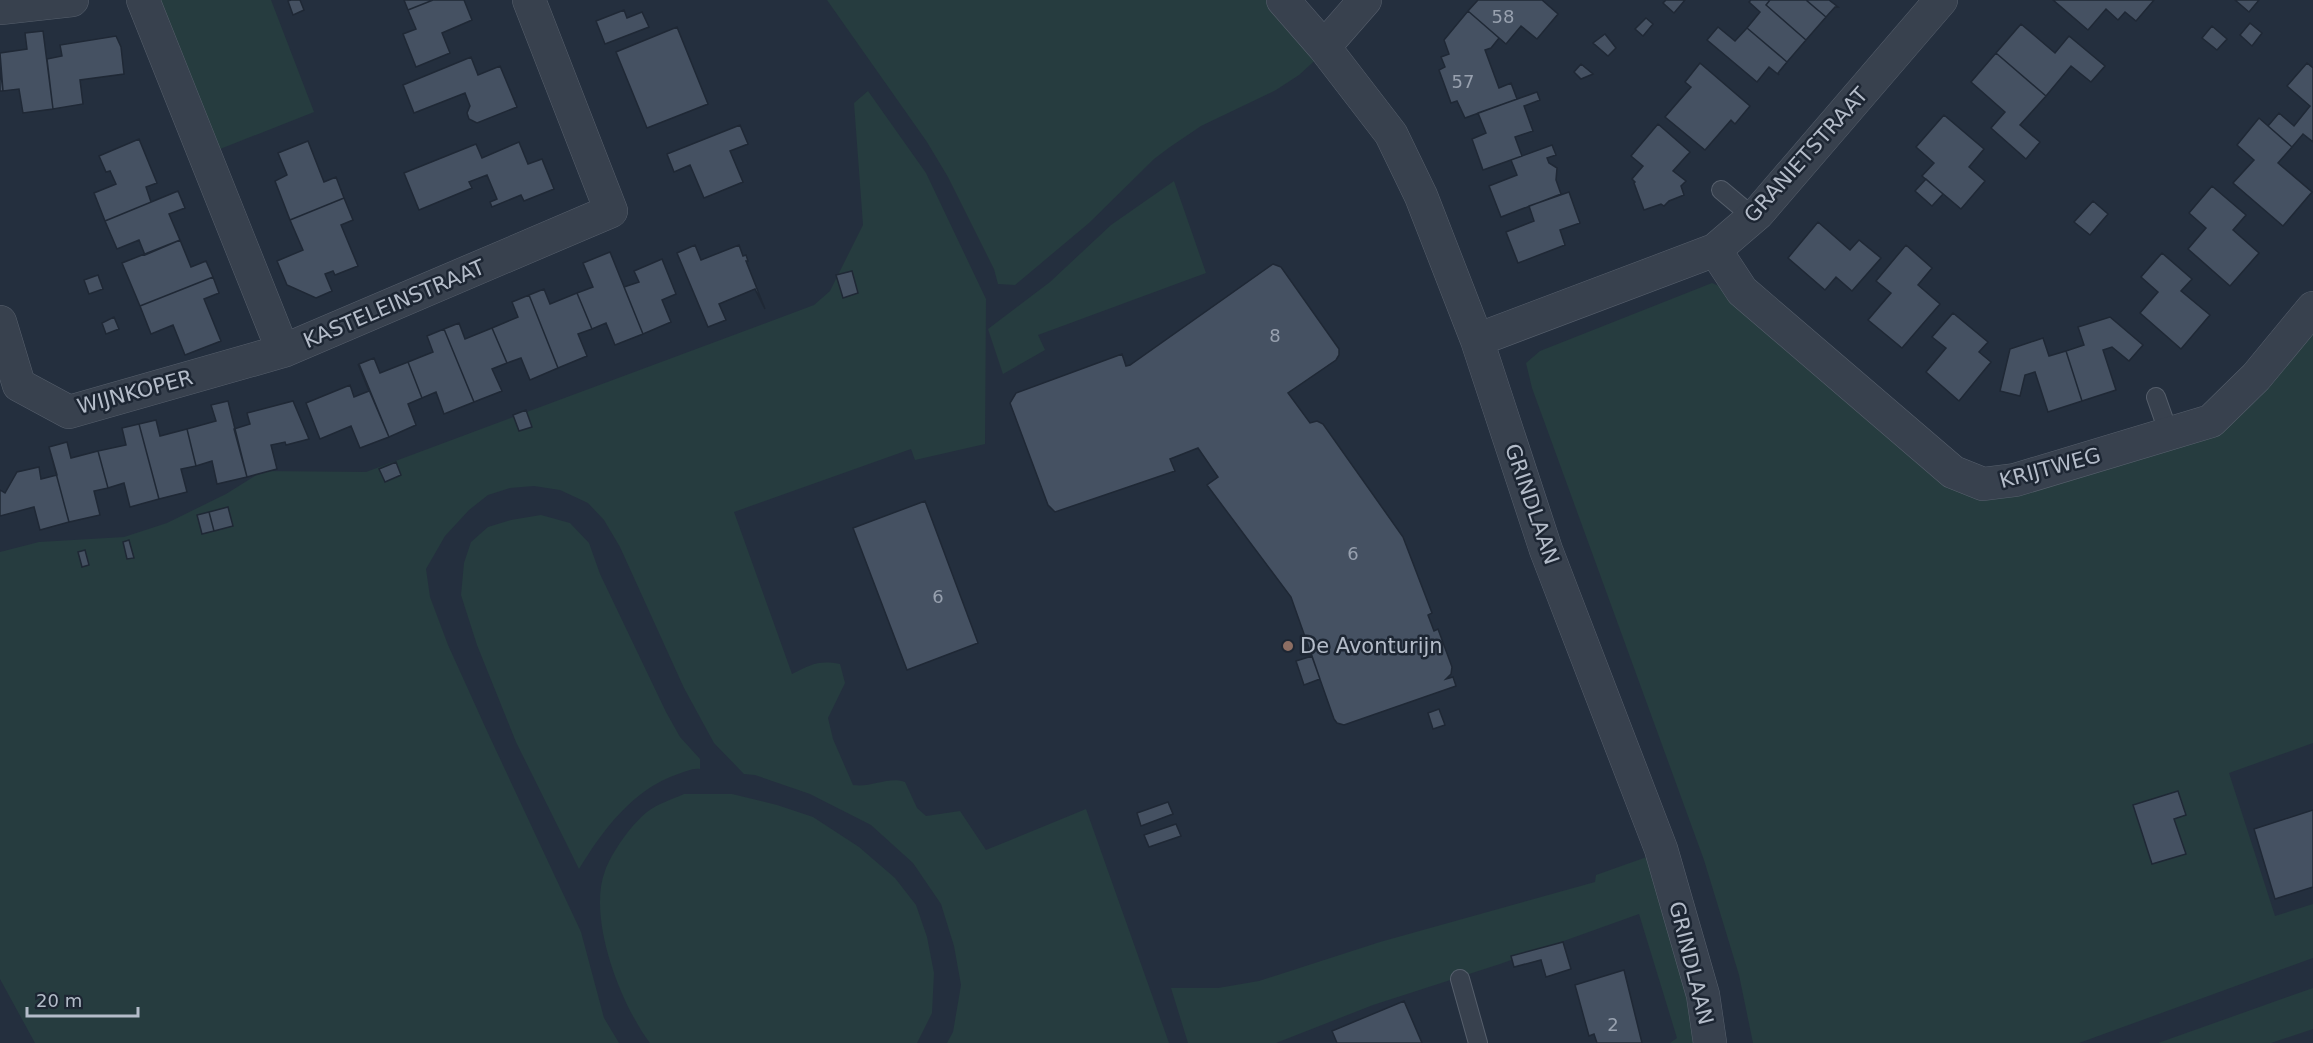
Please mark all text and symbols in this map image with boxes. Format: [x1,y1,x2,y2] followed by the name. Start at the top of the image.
[1492,6,1514,27] house number: 58
[1452,71,1474,92] house number: 57
[1739,83,1873,227] street label: GRANIETSTRAAT
[300,255,488,353] street label: KASTELEINSTRAAT
[1269,325,1281,346] house number: 8
[75,365,195,419] street label: WIJNKOPER
[1500,440,1564,568] street label: GRINDLAAN
[1997,443,2103,493] street label: KRIJTWEG
[1347,543,1359,564] house number: 6
[932,586,944,607] house number: 6
[1300,634,1443,658] place label: De Avonturijn
[1281,639,1295,653] marker: De Avonturijn
[1664,899,1718,1027] street label: GRINDLAAN
[27,980,138,1018] scale bar
[36,990,82,1011] text: 20 m
[1607,1014,1619,1035] house number: 2

